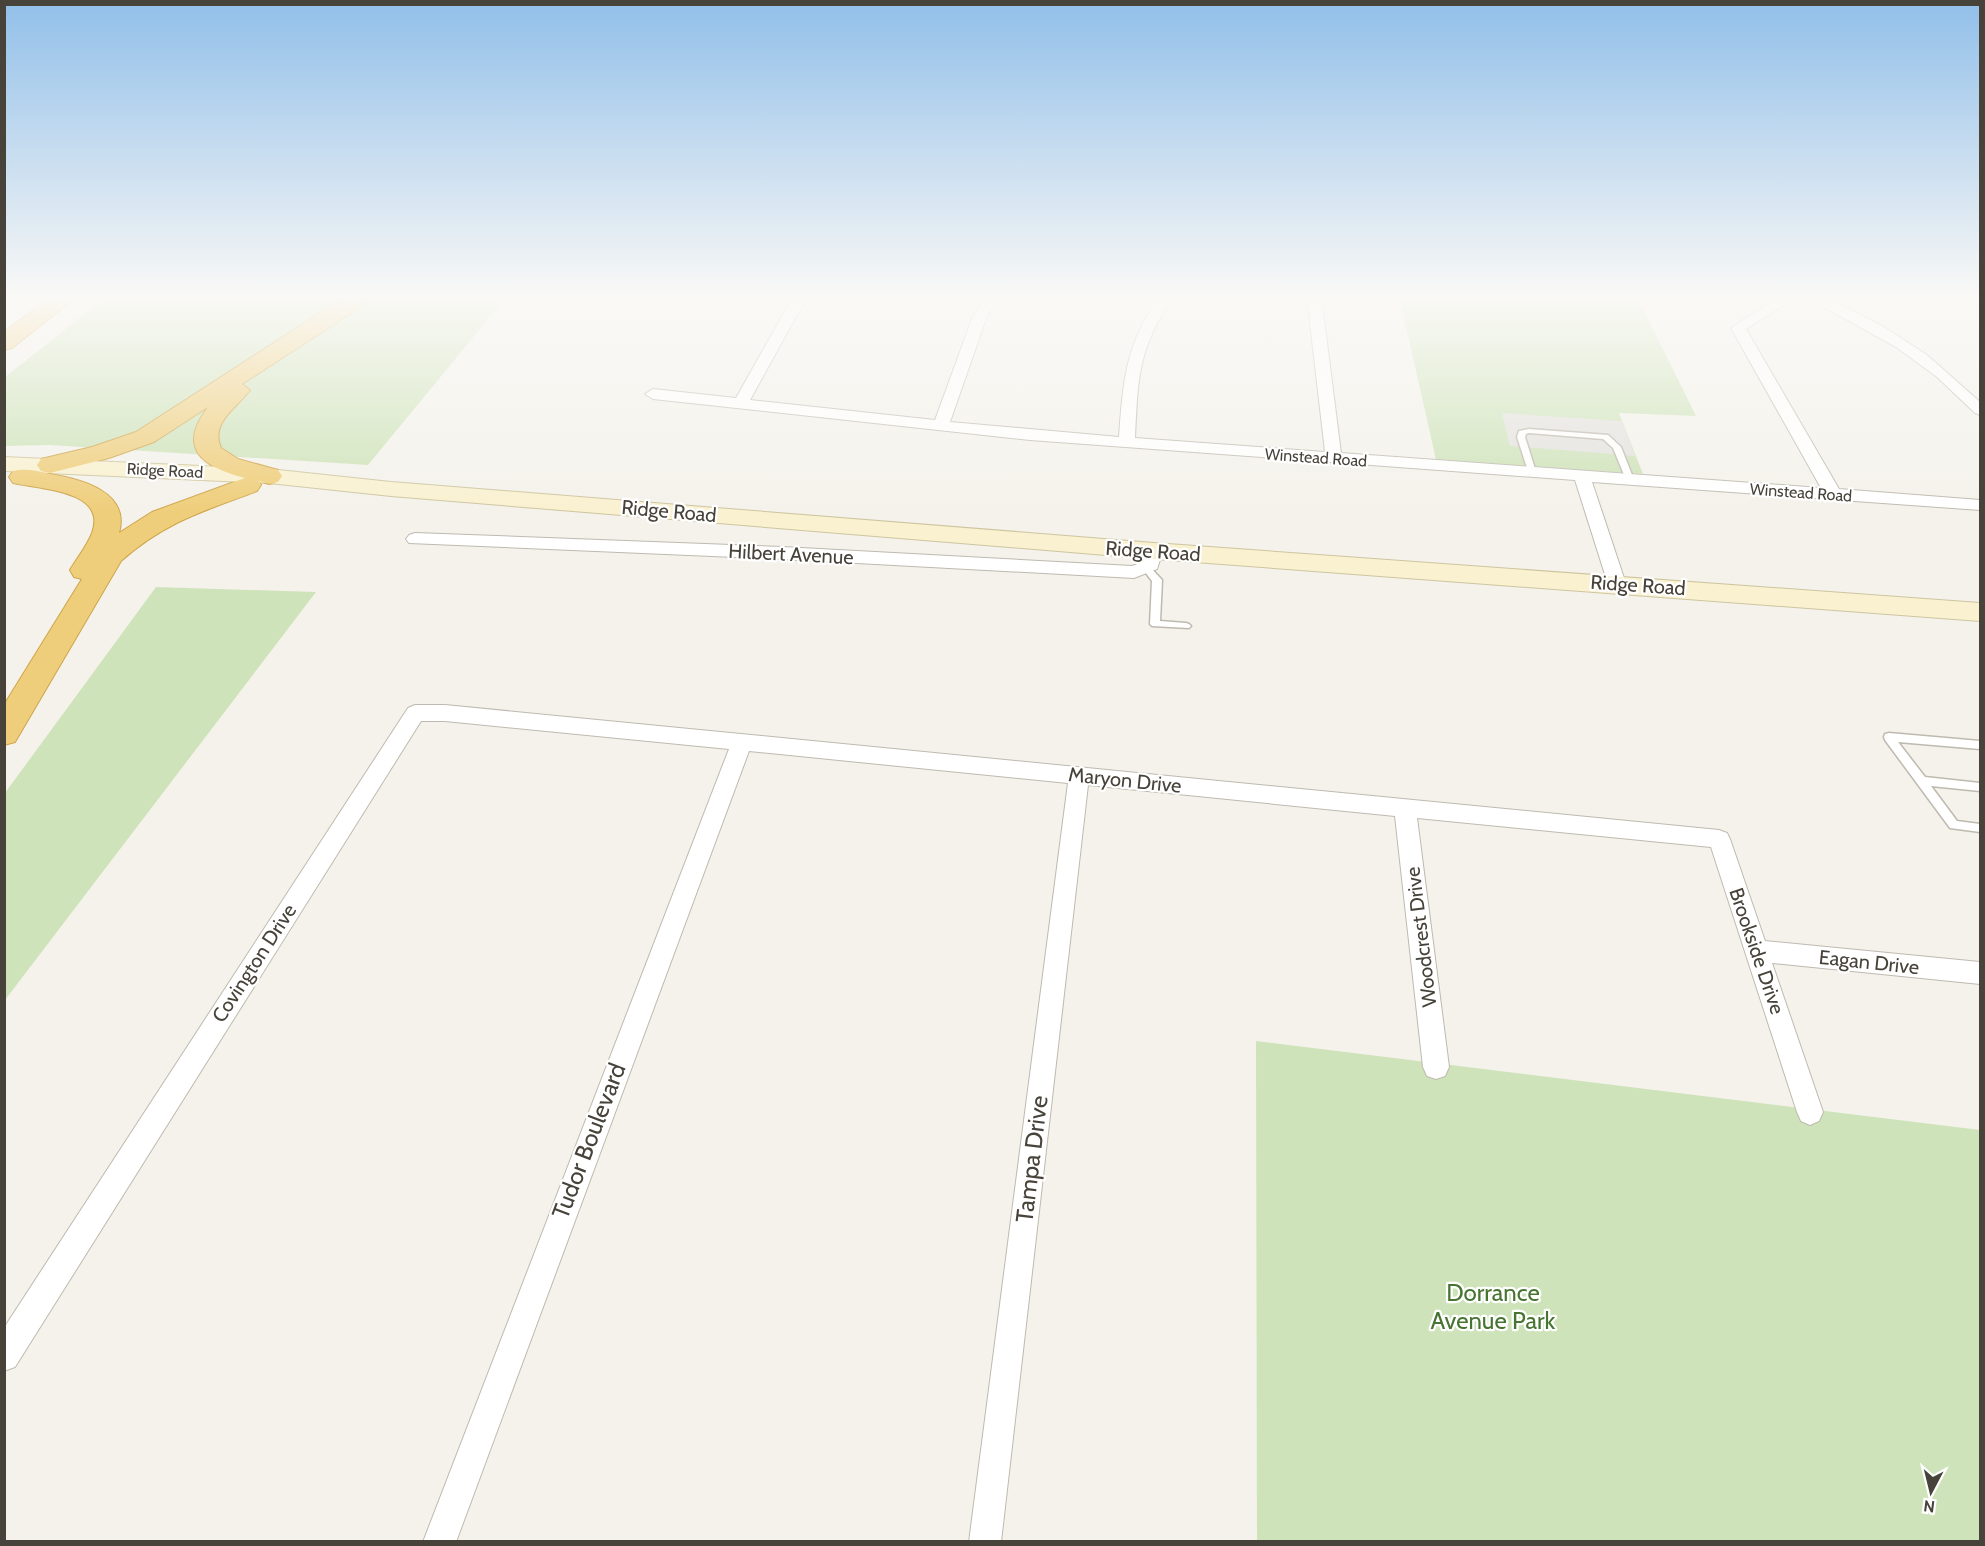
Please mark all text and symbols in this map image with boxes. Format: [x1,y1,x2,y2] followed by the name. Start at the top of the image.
[1264,444,1368,471] street label: Winstead Road
[126,459,204,482] street label: Ridge Road
[1749,479,1853,506] street label: Winstead Road
[620,495,718,527] street label: Ridge Road
[1105,536,1201,566] street label: Ridge Road
[728,539,854,569] street label: Hilbert Avenue
[1590,570,1686,600] street label: Ridge Road
[1067,762,1183,798] street label: Maryon Drive
[1400,866,1442,1008] street label: Woodcrest Drive
[1724,885,1790,1017] street label: Brookside Drive
[207,899,301,1027] street label: Covington Drive
[1818,945,1920,979] street label: Eagan Drive
[546,1059,632,1223] street label: Tudor Boulevard
[1009,1094,1054,1224] street label: Tampa Drive
[1431,1278,1556,1335] park label: Dorrance Avenue Park
[1901,1462,1961,1522] north arrow
[1922,1496,1936,1517] text: N

